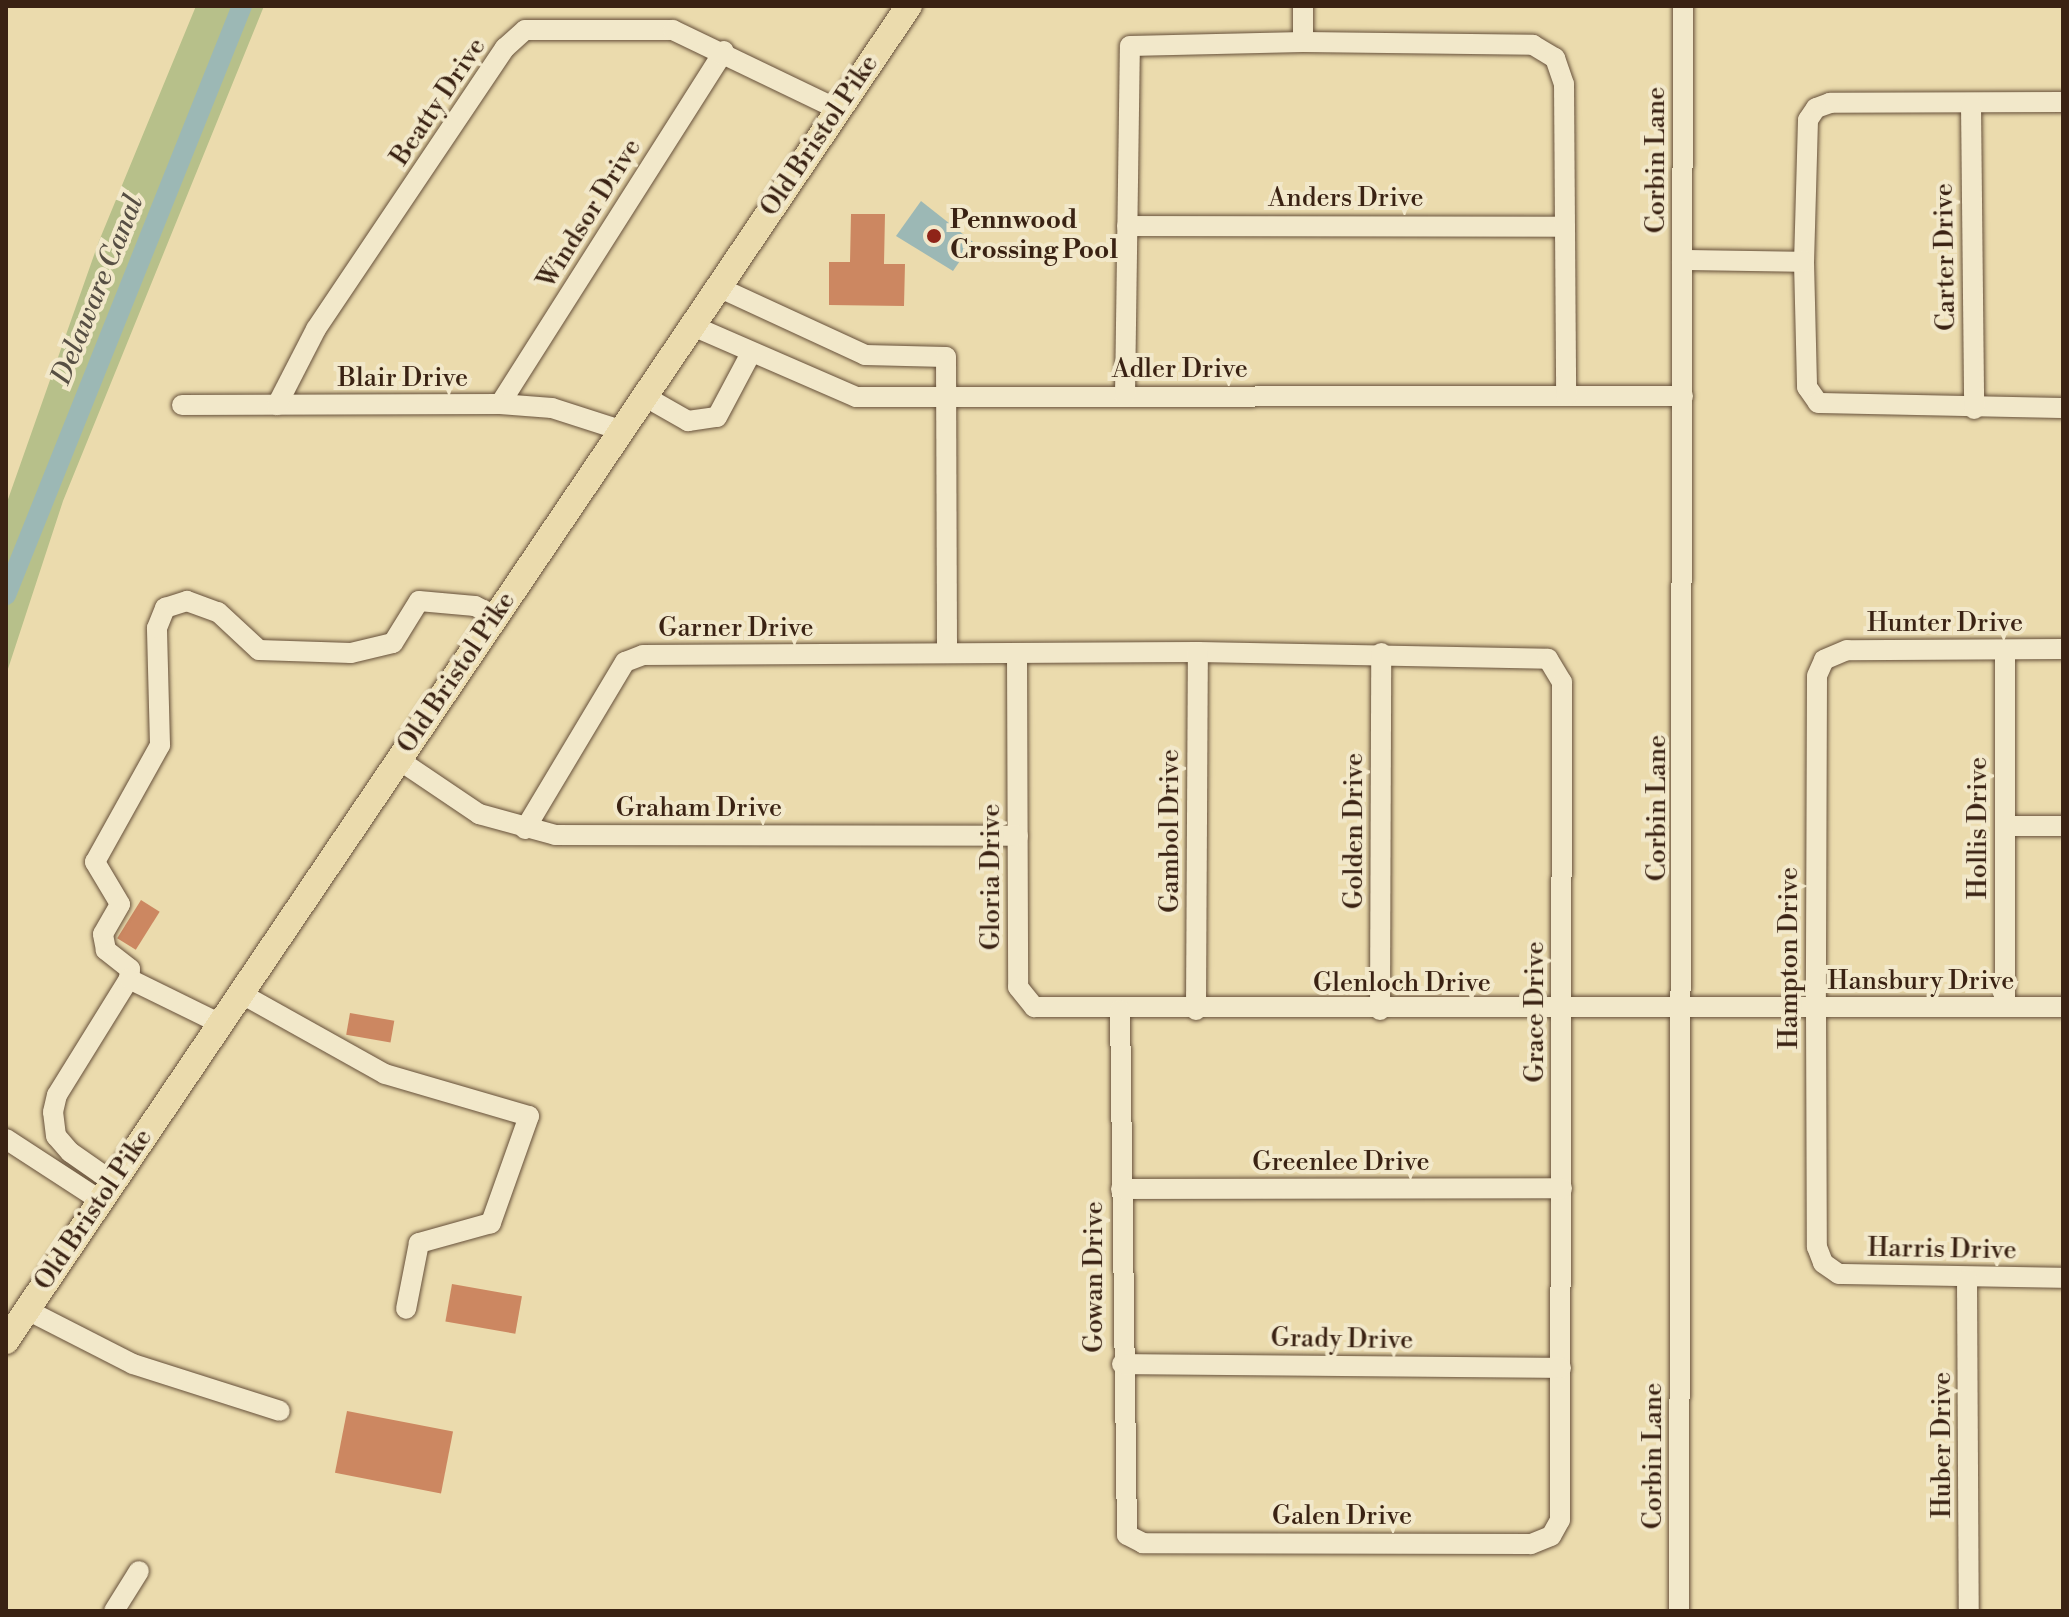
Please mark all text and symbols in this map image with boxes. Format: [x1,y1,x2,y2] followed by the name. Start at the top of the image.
[385,32,493,172] street label: Beatty Drive
[755,49,885,223] street label: Old Bristol Pike
[1641,87,1673,233] street label: Corbin Lane
[532,134,648,294] street label: Windsor Drive
[1268,183,1424,215] street label: Anders Drive
[1929,183,1963,331] street label: Carter Drive
[45,190,151,390] water label: Delaware Canal
[950,205,1118,266] place label: Pennwood Crossing Pool
[925,227,943,245] marker: Pennwood Crossing Pool
[1112,354,1248,386] street label: Adler Drive
[338,363,468,395] street label: Blair Drive
[392,586,522,760] street label: Old Bristol Pike
[1867,608,2023,640] street label: Hunter Drive
[658,613,814,645] street label: Garner Drive
[1642,735,1674,881] street label: Corbin Lane
[1155,749,1187,913] street label: Gambol Drive
[1339,753,1371,909] street label: Golden Drive
[1963,757,1995,899] street label: Hollis Drive
[616,793,782,825] street label: Graham Drive
[976,804,1008,950] street label: Gloria Drive
[1774,867,1806,1049] street label: Hampton Drive
[1520,941,1552,1083] street label: Grace Drive
[1828,966,2014,998] street label: Hansbury Drive
[1313,968,1491,1000] street label: Glenloch Drive
[29,1123,159,1297] street label: Old Bristol Pike
[1252,1147,1430,1179] street label: Greenlee Drive
[1079,1201,1111,1353] street label: Gowan Drive
[1867,1233,2017,1267] street label: Harris Drive
[1270,1323,1414,1357] street label: Grady Drive
[1927,1372,1959,1518] street label: Huber Drive
[1638,1383,1670,1529] street label: Corbin Lane
[1272,1501,1412,1533] street label: Galen Drive

